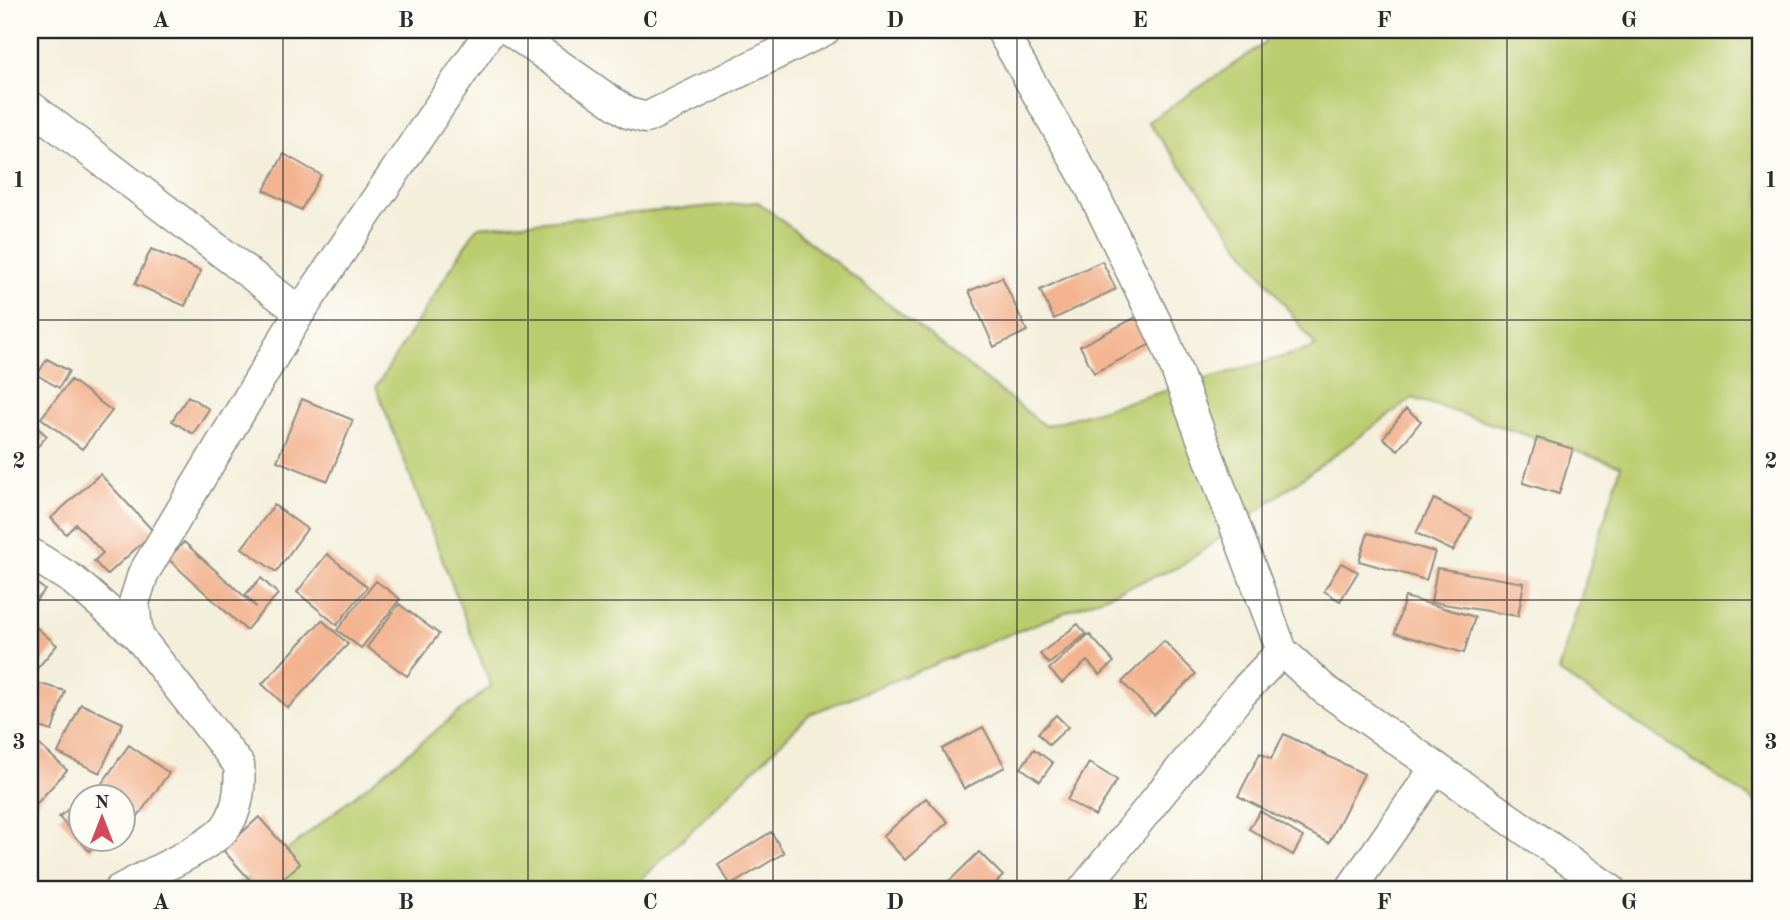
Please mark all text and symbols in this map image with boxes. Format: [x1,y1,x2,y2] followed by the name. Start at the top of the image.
[152,9,170,32] text: A
[398,9,414,32] text: B
[642,9,658,32] text: C
[886,9,904,32] text: D
[1132,9,1148,32] text: E
[1376,9,1392,32] text: F
[1621,9,1637,32] text: G
[12,169,26,192] text: 1
[1764,169,1778,192] text: 1
[12,450,26,473] text: 2
[1764,450,1778,473] text: 2
[12,731,26,754] text: 3
[1764,731,1778,754] text: 3
[66,783,136,853] north arrow
[95,794,110,813] text: N
[152,891,170,914] text: A
[398,891,414,914] text: B
[642,891,658,914] text: C
[886,891,904,914] text: D
[1132,891,1148,914] text: E
[1376,891,1392,914] text: F
[1621,891,1637,914] text: G

